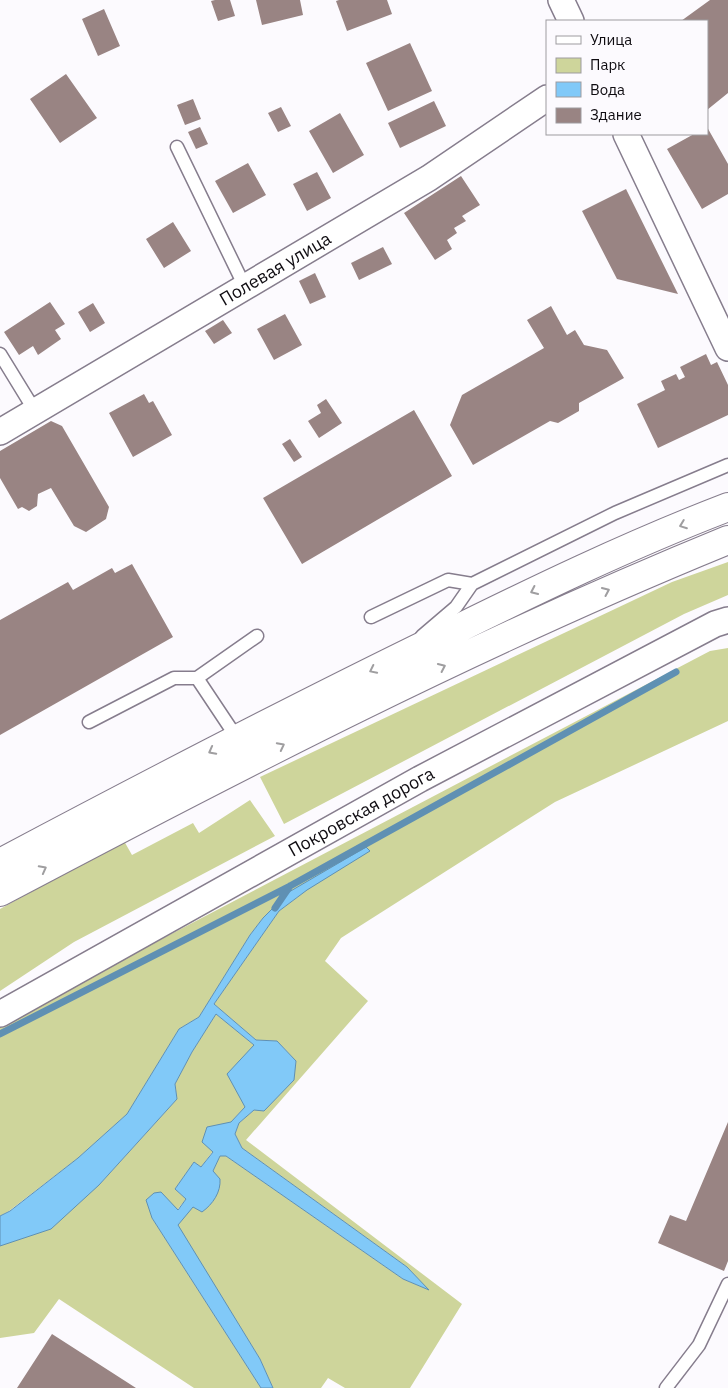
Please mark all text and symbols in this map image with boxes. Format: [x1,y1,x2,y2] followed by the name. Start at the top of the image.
[546,20,708,135] legend
[590,30,632,49] text: Улица
[590,55,625,74] text: Парк
[590,80,625,99] text: Вода
[590,105,642,124] text: Здание
[215,226,335,311] street label: Полевая улица
[679,519,687,529] one-way arrow
[530,585,539,596] one-way arrow
[601,587,610,598] one-way arrow
[437,663,446,673] one-way arrow
[369,664,378,674] one-way arrow
[275,742,284,752] one-way arrow
[208,745,217,755] one-way arrow
[284,761,438,861] street label: Покровская дорога
[38,865,47,875] one-way arrow

